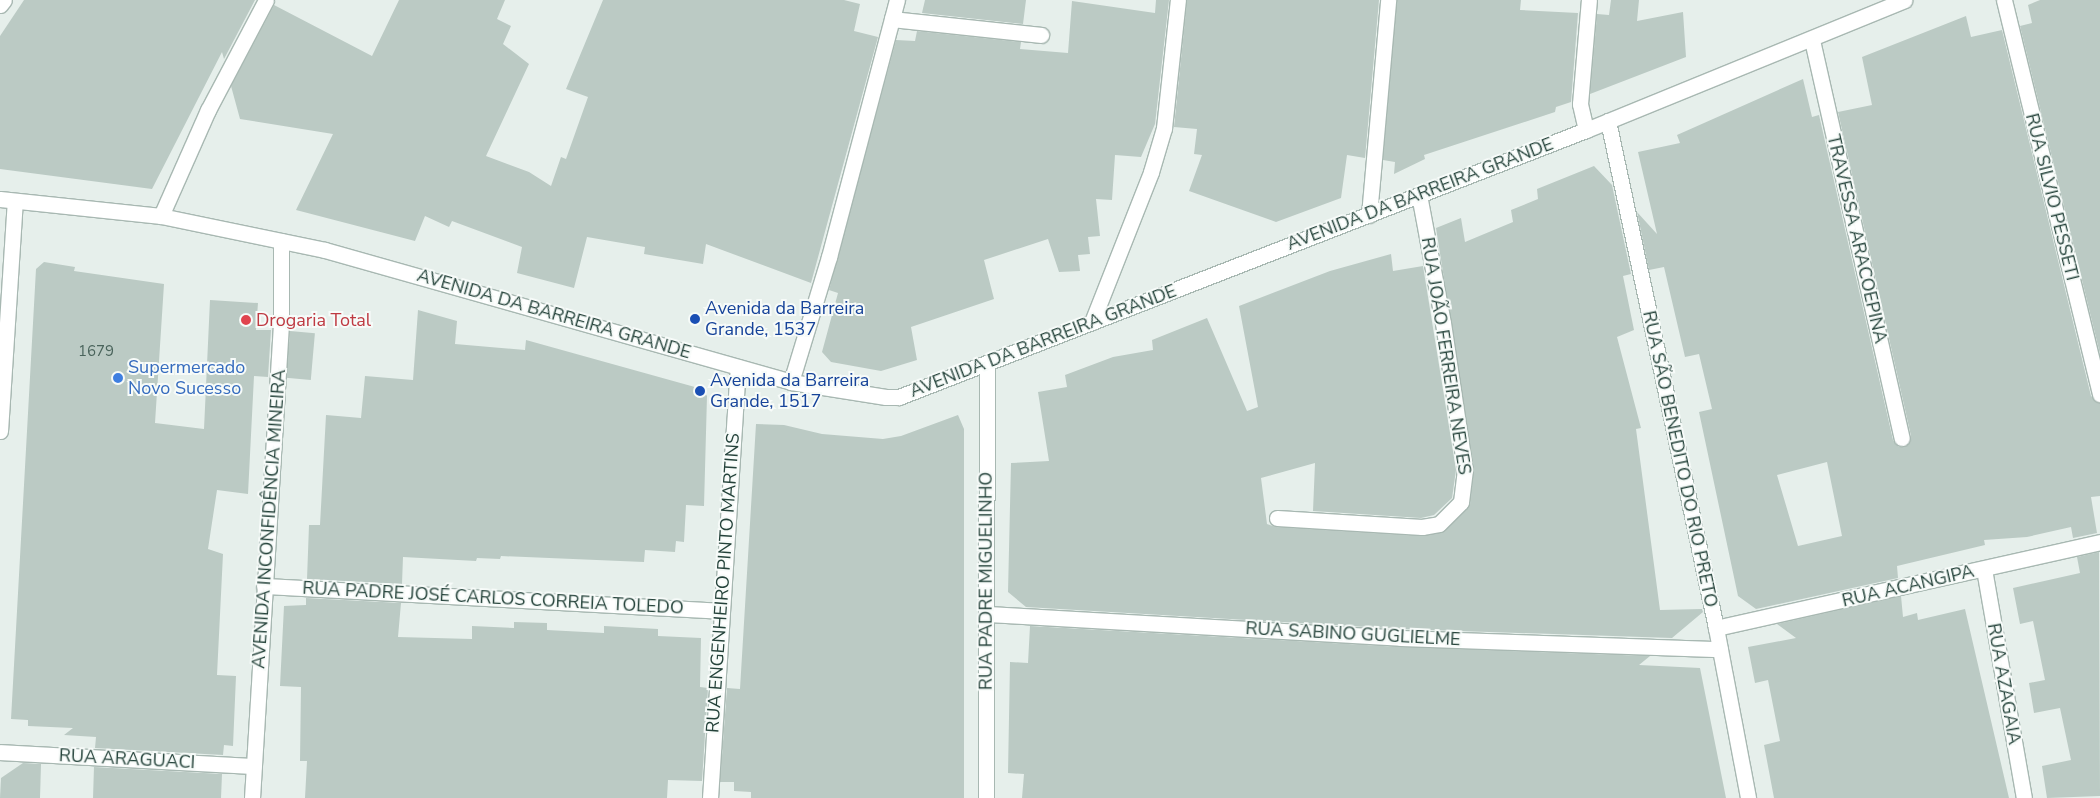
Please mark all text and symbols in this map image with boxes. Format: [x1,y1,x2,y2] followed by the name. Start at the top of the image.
[2021,111,2083,283] street label: RUA SILVIO PESSETI
[1822,132,1892,346] street label: TRAVESSA ARACOEPINA
[1284,133,1556,255] street label: AVENIDA DA BARREIRA GRANDE
[1417,236,1475,476] street label: RUA JOÃO FERREIRA NEVES
[415,264,693,364] street label: AVENIDA DA BARREIRA GRANDE
[907,280,1179,402] street label: AVENIDA DA BARREIRA GRANDE
[705,298,864,340] place label: Avenida da Barreira Grande, 1537
[256,309,371,331] place label: Drogaria Total
[1638,309,1722,609] street label: RUA SÃO BENEDITO DO RIO PRETO
[689,313,701,325] marker: Avenida da Barreira Grande, 1537
[240,314,252,326] marker: Drogaria Total
[78,343,114,361] house number: 1679
[128,357,245,399] place label: Supermercado Novo Sucesso
[248,369,290,669] street label: AVENIDA INCONFIDÊNCIA MINEIRA
[710,370,869,412] place label: Avenida da Barreira Grande, 1517
[112,372,124,384] marker: Supermercado Novo Sucesso
[694,385,706,397] marker: Avenida da Barreira Grande, 1517
[702,432,744,734] street label: RUA ENGENHEIRO PINTO MARTINS
[975,472,997,690] street label: RUA PADRE MIGUELINHO
[1840,560,1976,612] street label: RUA ACANGIPA
[302,577,684,619] street label: RUA PADRE JOSÉ CARLOS CORREIA TOLEDO
[1245,618,1461,650] street label: RUA SABINO GUGLIELME
[1983,622,2025,746] street label: RUA AZAGAIA
[58,745,196,773] street label: RUA ARAGUACI

